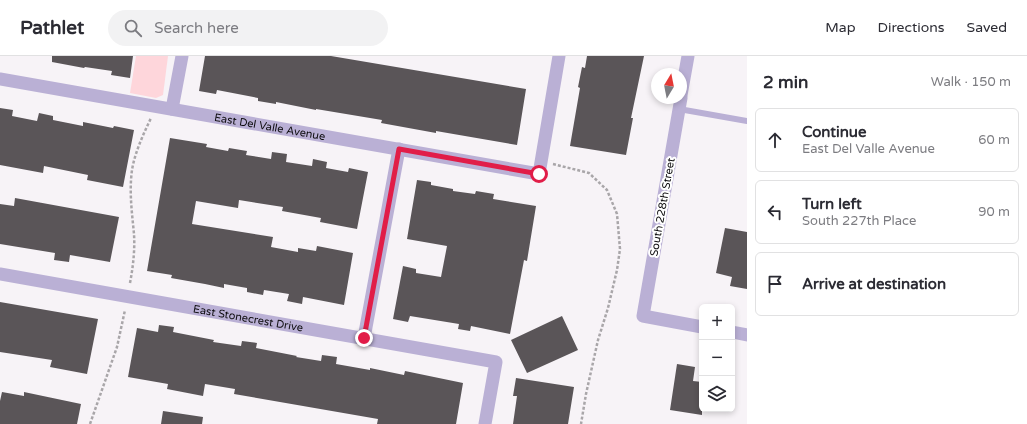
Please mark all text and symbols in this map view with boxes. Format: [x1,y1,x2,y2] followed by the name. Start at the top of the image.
[108,10,388,46] search box
[20,17,84,39] text: Pathlet
[122,17,144,39] icon: search
[154,19,239,37] text: Search here
[825,19,856,36] text: Map
[878,19,945,36] text: Directions
[967,19,1007,36] text: Saved
[651,68,687,104] north arrow
[763,72,808,93] text: 2 min
[931,74,1011,90] text: Walk · 150 m
[213,111,326,143] street label: East Del Valle Avenue
[802,123,866,141] text: Continue
[764,129,786,151] icon: ahead
[978,132,1010,148] text: 60 m
[802,141,935,157] text: East Del Valle Avenue
[647,157,678,257] street label: South 228th Street
[530,165,548,183] route start
[802,195,862,213] text: Turn left
[764,201,786,223] icon: left
[978,204,1010,220] text: 90 m
[802,213,916,229] text: South 227th Place
[764,273,786,295] icon: arrive
[802,275,946,293] text: Arrive at destination
[192,302,304,335] street label: East Stonecrest Drive
[699,304,735,412] map controls
[699,304,735,340] button: +
[355,329,373,347] route end
[699,340,735,376] button: −
[699,376,735,412] button: layers

